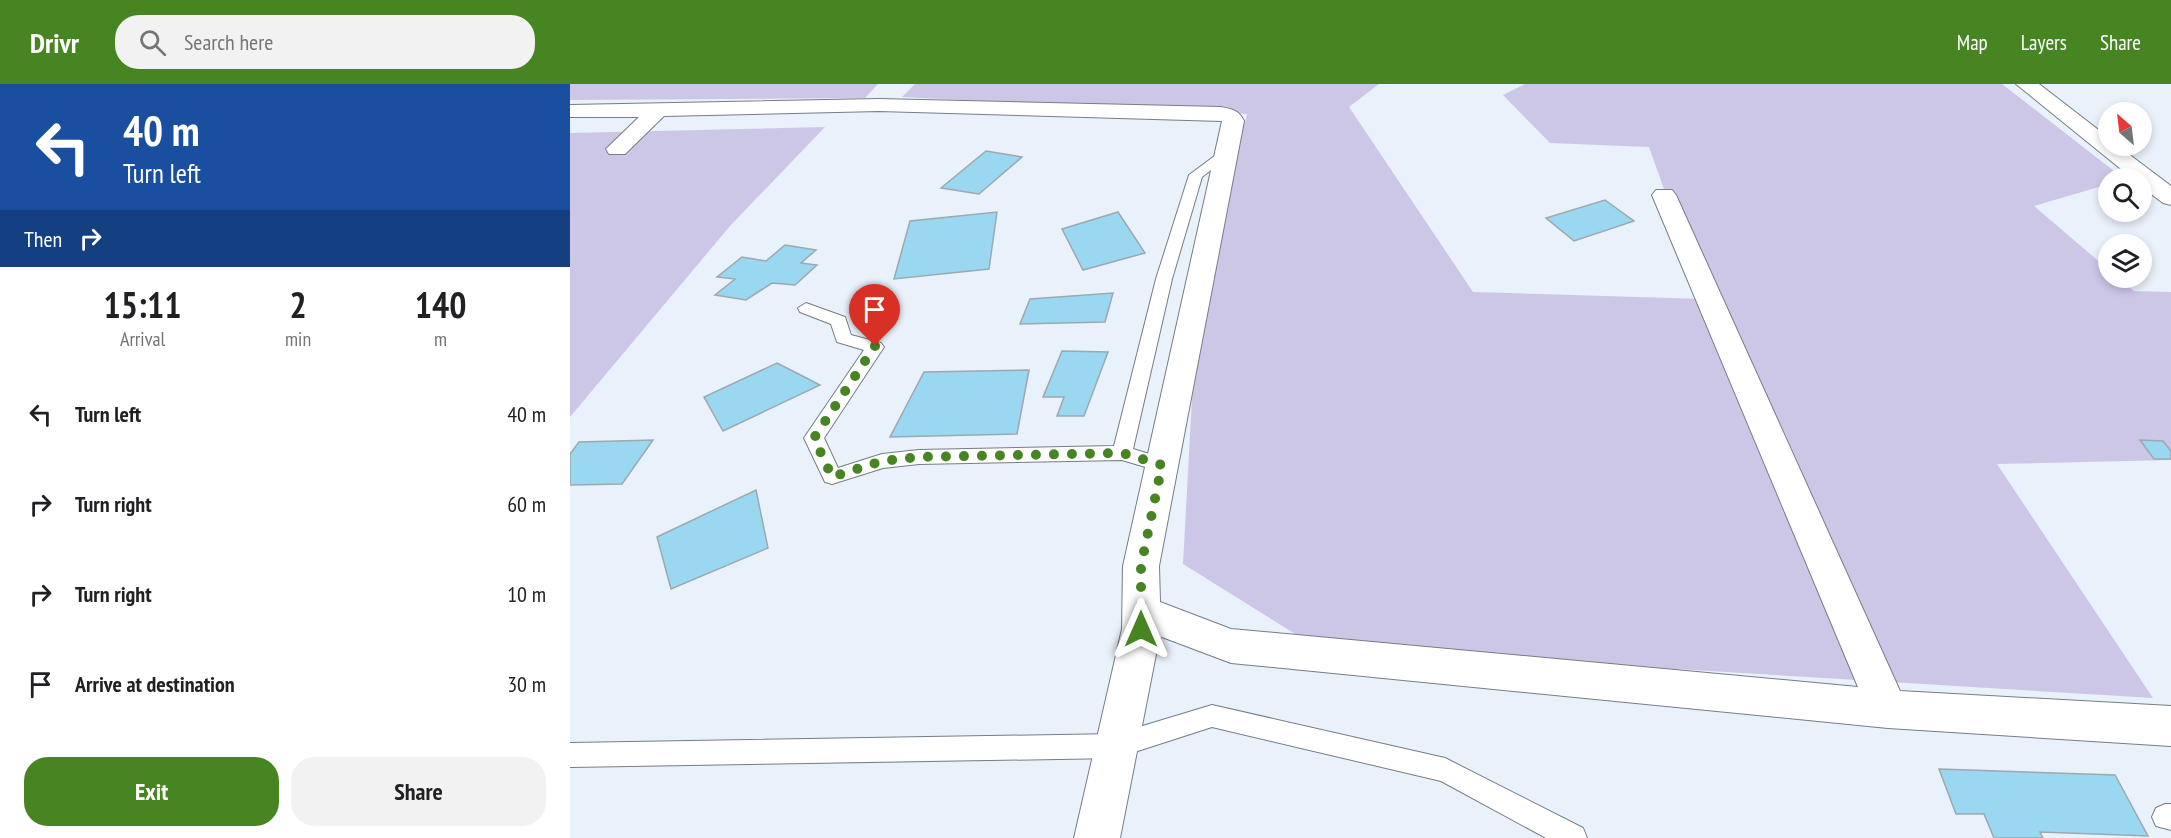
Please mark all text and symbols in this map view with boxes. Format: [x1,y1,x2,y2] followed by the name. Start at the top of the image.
[115,15,535,69] search box
[30,24,79,61] text: Drivr
[136,26,169,59] icon: search
[184,28,273,56] text: Search here
[1957,29,1988,56] text: Map
[2021,29,2067,56] text: Layers
[2100,29,2141,56] text: Share
[2098,102,2152,156] north arrow
[2098,102,2152,288] map controls
[123,103,200,158] text: 40 m
[24,108,102,186] icon: left
[123,156,201,190] text: Turn left
[2098,168,2152,222] button: search
[74,222,107,255] icon: right
[24,225,62,253] text: Then
[2098,234,2152,288] button: layers
[104,281,181,328] text: 15:11
[289,281,307,328] text: 2
[415,281,466,328] text: 140
[849,284,900,346] pin
[858,293,891,326] icon: arrive
[120,326,165,352] text: Arrival
[285,326,311,352] text: min
[434,326,447,352] text: m
[24,398,57,431] icon: left
[75,400,141,428] text: Turn left
[507,400,546,428] text: 40 m
[24,488,57,521] icon: right
[75,490,152,518] text: Turn right
[507,490,546,518] text: 60 m
[24,578,57,611] icon: right
[75,580,152,608] text: Turn right
[507,580,546,608] text: 10 m
[1109,597,1173,661] position arrow
[24,668,57,701] icon: arrive
[75,670,235,698] text: Arrive at destination
[507,670,546,698] text: 30 m
[24,757,279,826] button: Exit
[291,757,546,826] button: Share

